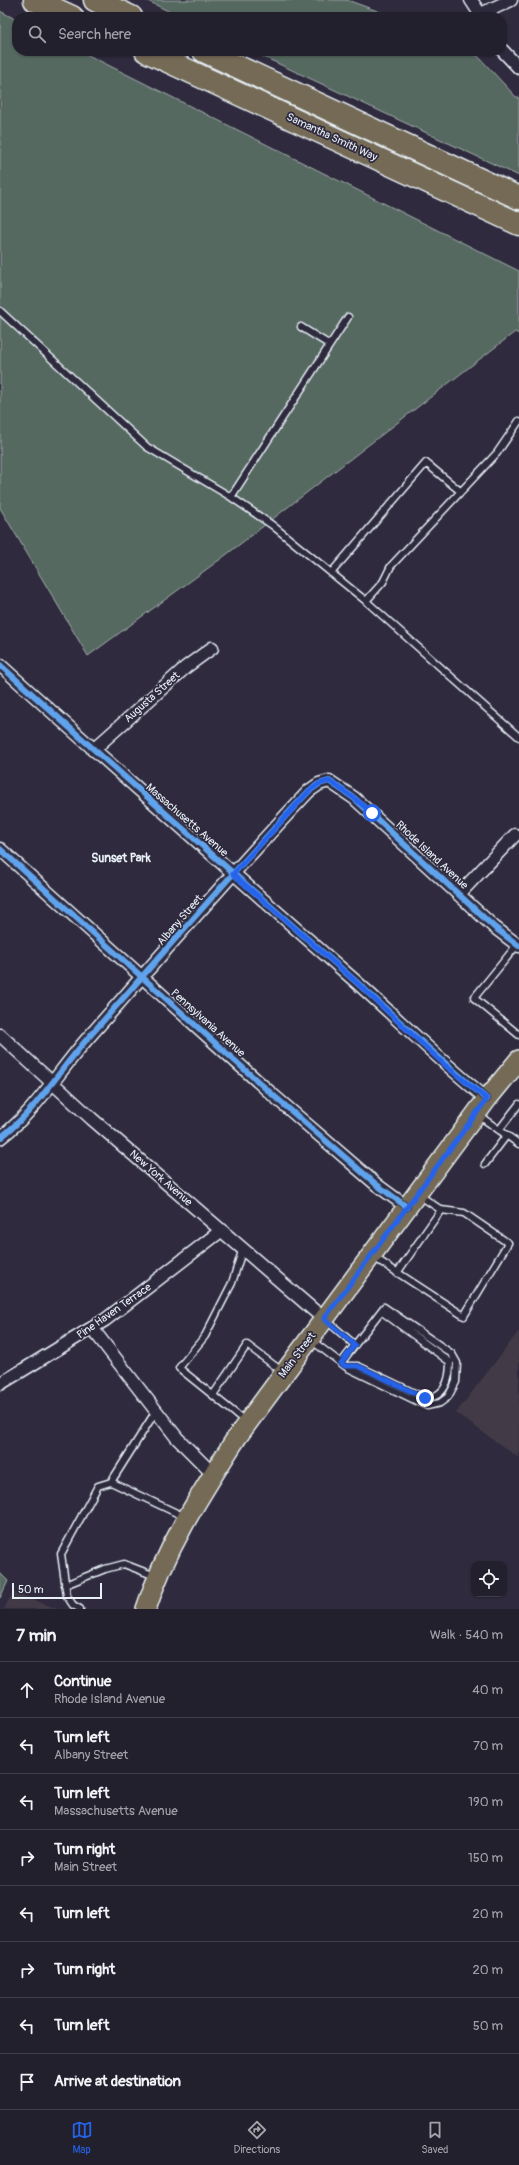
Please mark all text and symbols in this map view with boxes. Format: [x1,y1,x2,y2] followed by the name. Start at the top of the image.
[12,12,507,56] search box
[26,23,48,45] icon: search
[58,25,131,44] text: Search here
[285,110,380,164] street label: Samantha Smith Way
[122,668,183,725] street label: Augusta Street
[143,781,231,860] street label: Massachusetts Avenue
[363,804,381,822] route start
[393,818,471,892] street label: Rhode Island Avenue
[91,851,152,866] district label: Sunset Park
[154,892,206,948] street label: Albany Street
[168,986,248,1060] street label: Pennsylvania Avenue
[127,1147,195,1209] street label: New York Avenue
[74,1280,154,1341] street label: Pine Haven Terrace
[276,1329,319,1380] street label: Main Street
[416,1389,434,1407] route end
[471,1561,507,1597] map controls
[471,1561,507,1597] button: locate
[12,1581,102,1600] scale bar
[18,1583,44,1596] text: 50 m
[16,1625,56,1646] text: 7 min
[430,1627,503,1643] text: Walk · 540 m
[54,1672,112,1691] text: Continue
[16,1679,38,1701] icon: ahead
[472,1682,503,1698] text: 40 m
[54,1691,165,1707] text: Rhode Island Avenue
[54,1728,110,1747] text: Turn left
[16,1735,38,1757] icon: left
[473,1738,503,1754] text: 70 m
[54,1747,128,1763] text: Albany Street
[54,1784,110,1803] text: Turn left
[16,1791,38,1813] icon: left
[468,1794,503,1810] text: 190 m
[54,1803,178,1819] text: Massachusetts Avenue
[54,1840,115,1859] text: Turn right
[16,1847,38,1869] icon: right
[468,1850,503,1866] text: 150 m
[54,1859,117,1875] text: Main Street
[16,1903,38,1925] icon: left
[54,1904,110,1923] text: Turn left
[472,1906,503,1922] text: 20 m
[16,1959,38,1981] icon: right
[54,1960,115,1979] text: Turn right
[472,1962,503,1978] text: 20 m
[16,2015,38,2037] icon: left
[54,2016,110,2035] text: Turn left
[473,2018,503,2034] text: 50 m
[16,2071,38,2093] icon: arrive
[54,2072,181,2091] text: Arrive at destination
[71,2119,93,2156] tab: Map
[234,2119,280,2156] tab: Directions
[421,2119,448,2156] tab: Saved

